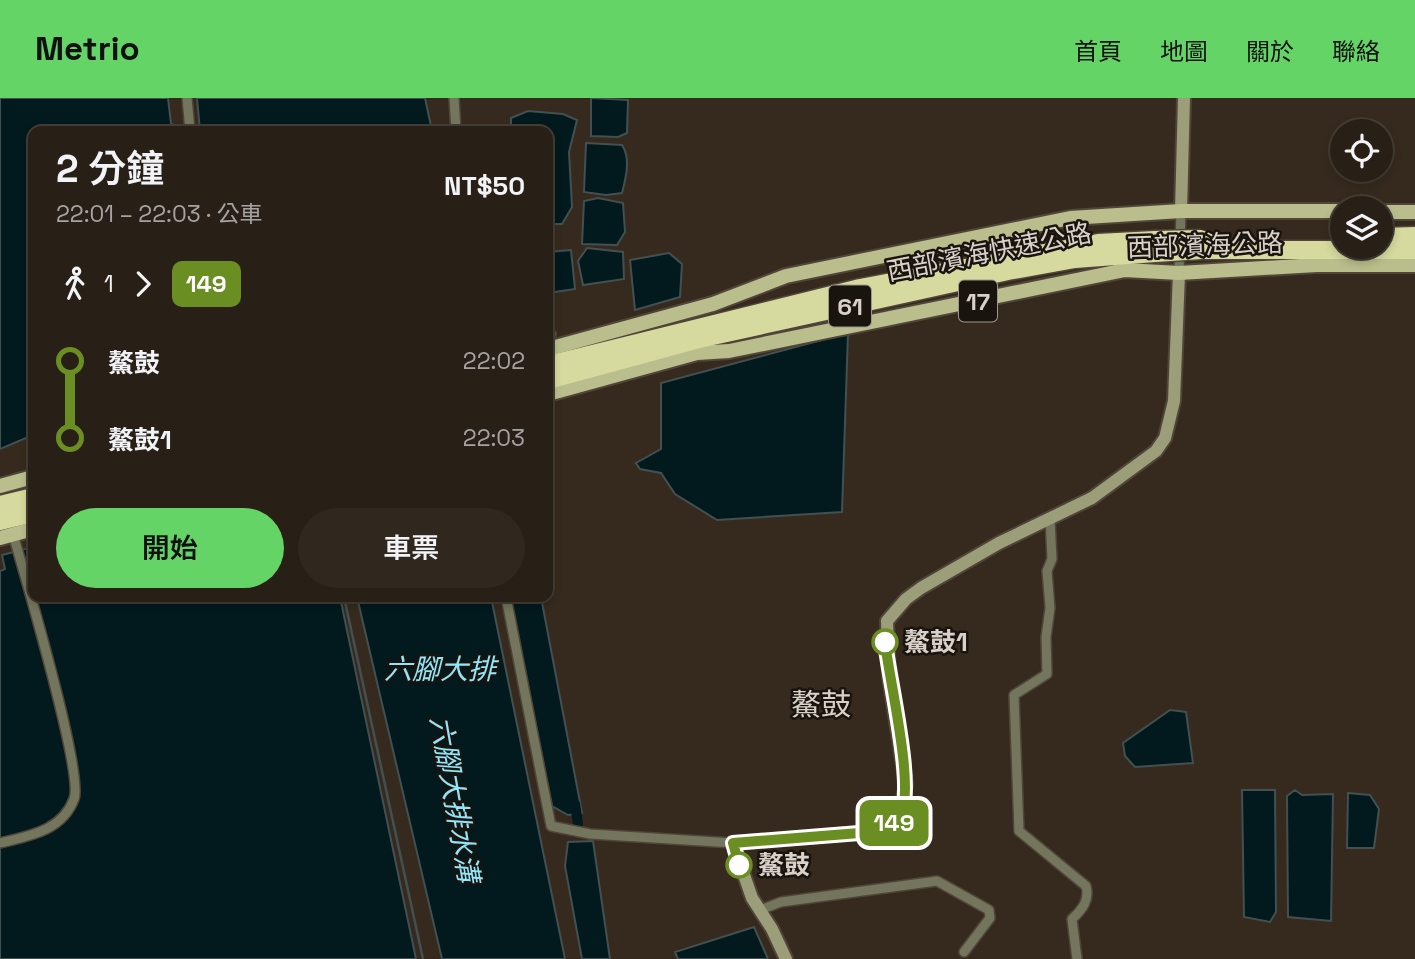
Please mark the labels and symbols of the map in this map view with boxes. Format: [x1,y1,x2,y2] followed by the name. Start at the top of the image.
[884,215,1094,289] street label: 西部濱海快速公路
[1126,225,1284,265] street label: 西部濱海公路
[959,280,997,322] road number: 17
[829,286,871,327] road number: 61
[904,625,968,659] place label: 鰲鼓1
[872,629,898,655] marker: 鰲鼓1
[384,651,500,687] water label: 六腳大排
[791,685,851,724] district label: 鰲鼓
[423,713,488,889] water label: 六腳大排水溝
[854,800,934,846] line badge: 149
[758,848,810,882] place label: 鰲鼓
[726,852,752,878] marker: 鰲鼓

